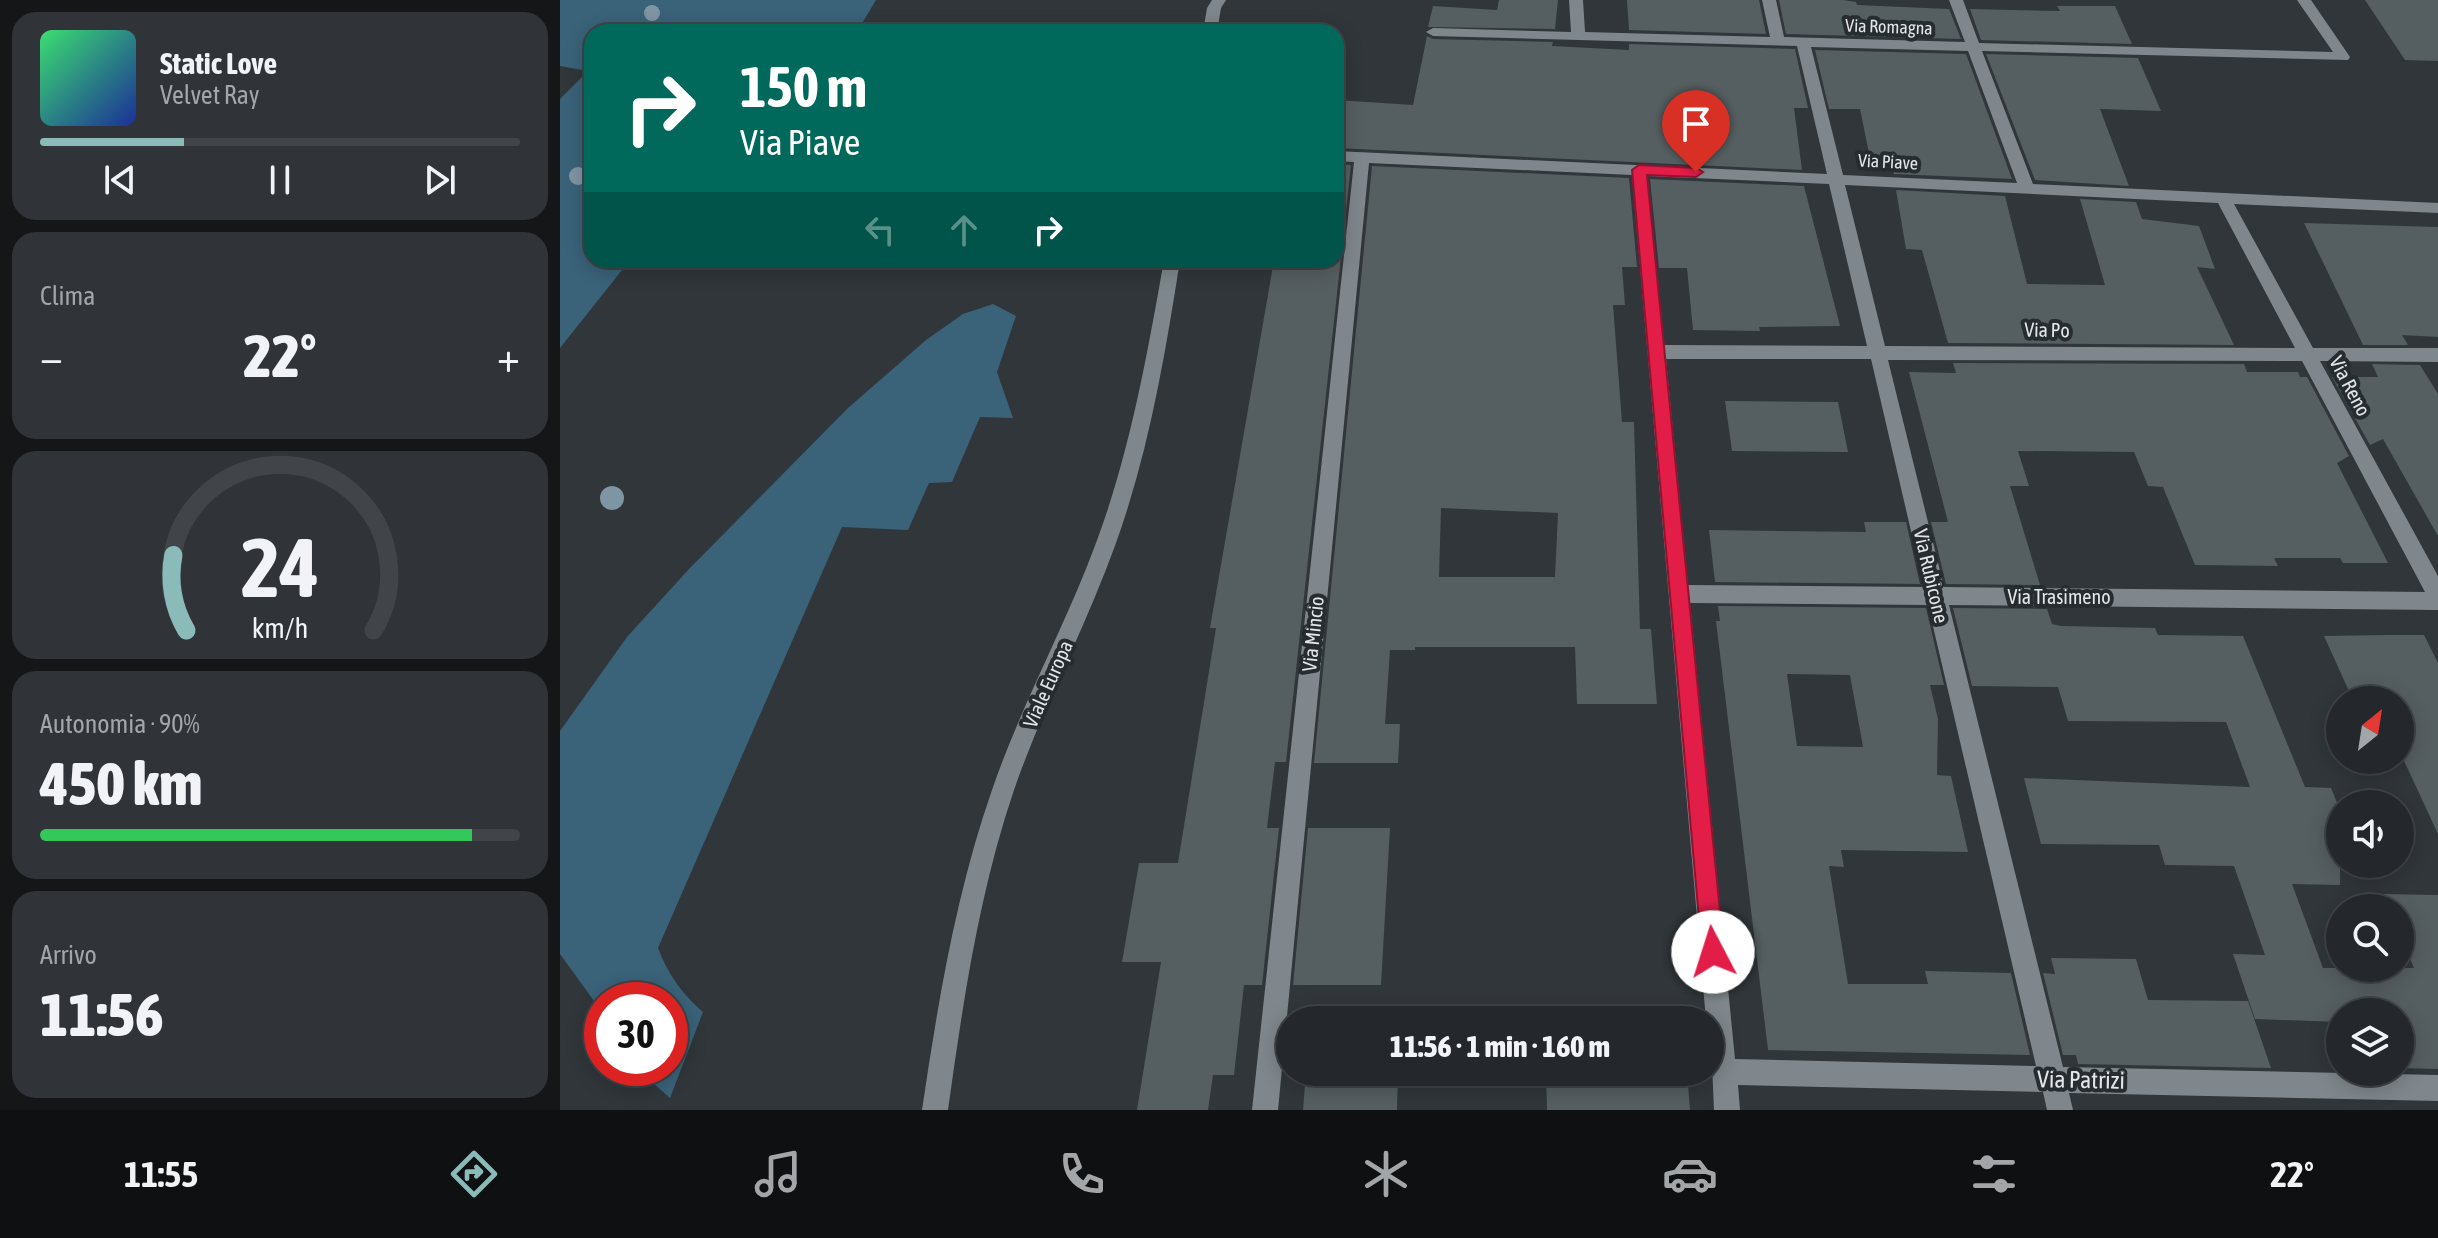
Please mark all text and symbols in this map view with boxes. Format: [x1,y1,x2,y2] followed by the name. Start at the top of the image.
[1845,14,1933,39] street label: Via Romagna
[160,46,277,80] text: Static Love
[740,55,867,119] text: 150 m
[608,56,712,160] icon: right
[160,80,260,110] text: Velvet Ray
[1662,90,1730,172] pin
[1674,102,1718,146] icon: arrive
[740,121,860,163] text: Via Piave
[1857,149,1919,174] street label: Via Piave
[98,158,142,202] icon: previous
[258,158,302,202] icon: pause
[418,158,462,202] icon: next
[858,208,902,252] icon: left
[942,208,986,252] icon: ahead
[1026,208,1070,252] icon: right
[40,281,95,311] text: Clima
[2024,318,2070,341] street label: Via Po
[244,321,316,390] text: 22°
[40,331,63,381] text: −
[497,331,520,381] text: +
[2325,352,2376,420] street label: Via Reno
[241,519,319,615] text: 24
[1910,527,1953,625] street label: Via Rubicone
[2007,585,2111,608] street label: Via Trasimeno
[1297,595,1328,673] street label: Via Mincio
[252,611,308,644] text: km/h
[1018,637,1077,731] street label: Viale Europa
[2326,686,2414,774] north arrow
[2326,686,2414,1086] map controls
[40,709,200,739] text: Autonomia · 90%
[40,749,202,818] text: 450 km
[2326,790,2414,878] button: sound
[2326,894,2414,982] button: search
[1671,910,1755,994] position arrow
[40,940,97,970] text: Arrivo
[40,980,163,1049] text: 11:56
[584,982,688,1086] speed limit sign: 30
[2326,998,2414,1086] button: layers
[1390,1029,1610,1063] text: 11:56 · 1 min · 160 m
[2037,1065,2125,1094] street label: Via Patrizi
[446,1146,502,1202] icon: directions
[750,1146,806,1202] icon: music
[1054,1146,1110,1202] icon: phone
[1358,1146,1414,1202] icon: climate
[1662,1146,1718,1202] icon: car
[1966,1146,2022,1202] icon: filters
[124,1153,198,1195] text: 11:55
[2270,1153,2314,1195] text: 22°

